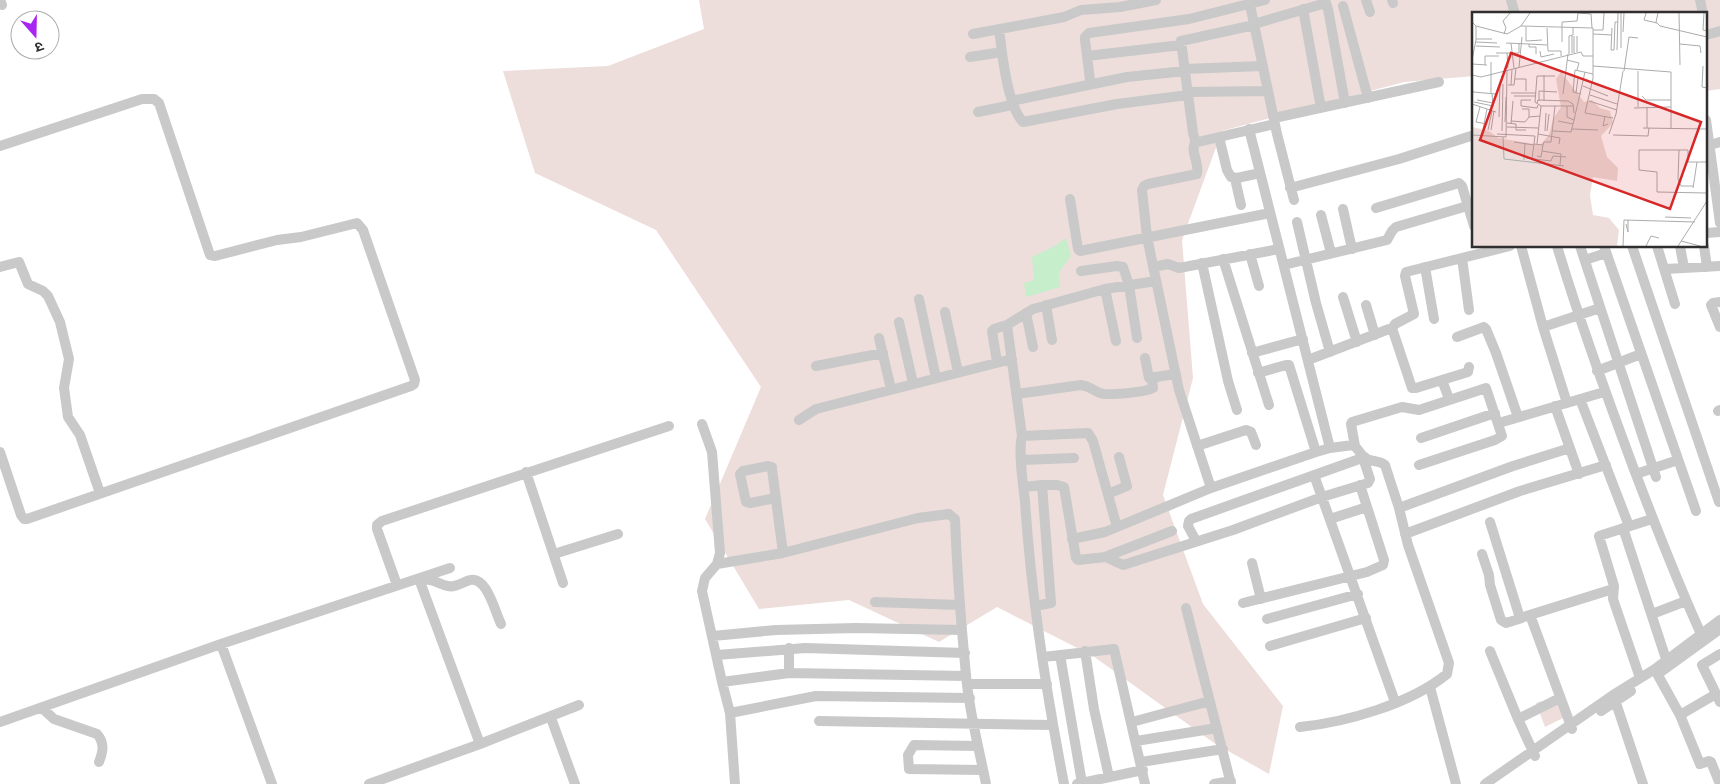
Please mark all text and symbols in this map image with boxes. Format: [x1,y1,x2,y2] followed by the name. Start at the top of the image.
[10,10,60,60] north arrow
[1472,12,1708,248] inset map
[32,38,46,56] text: उ

